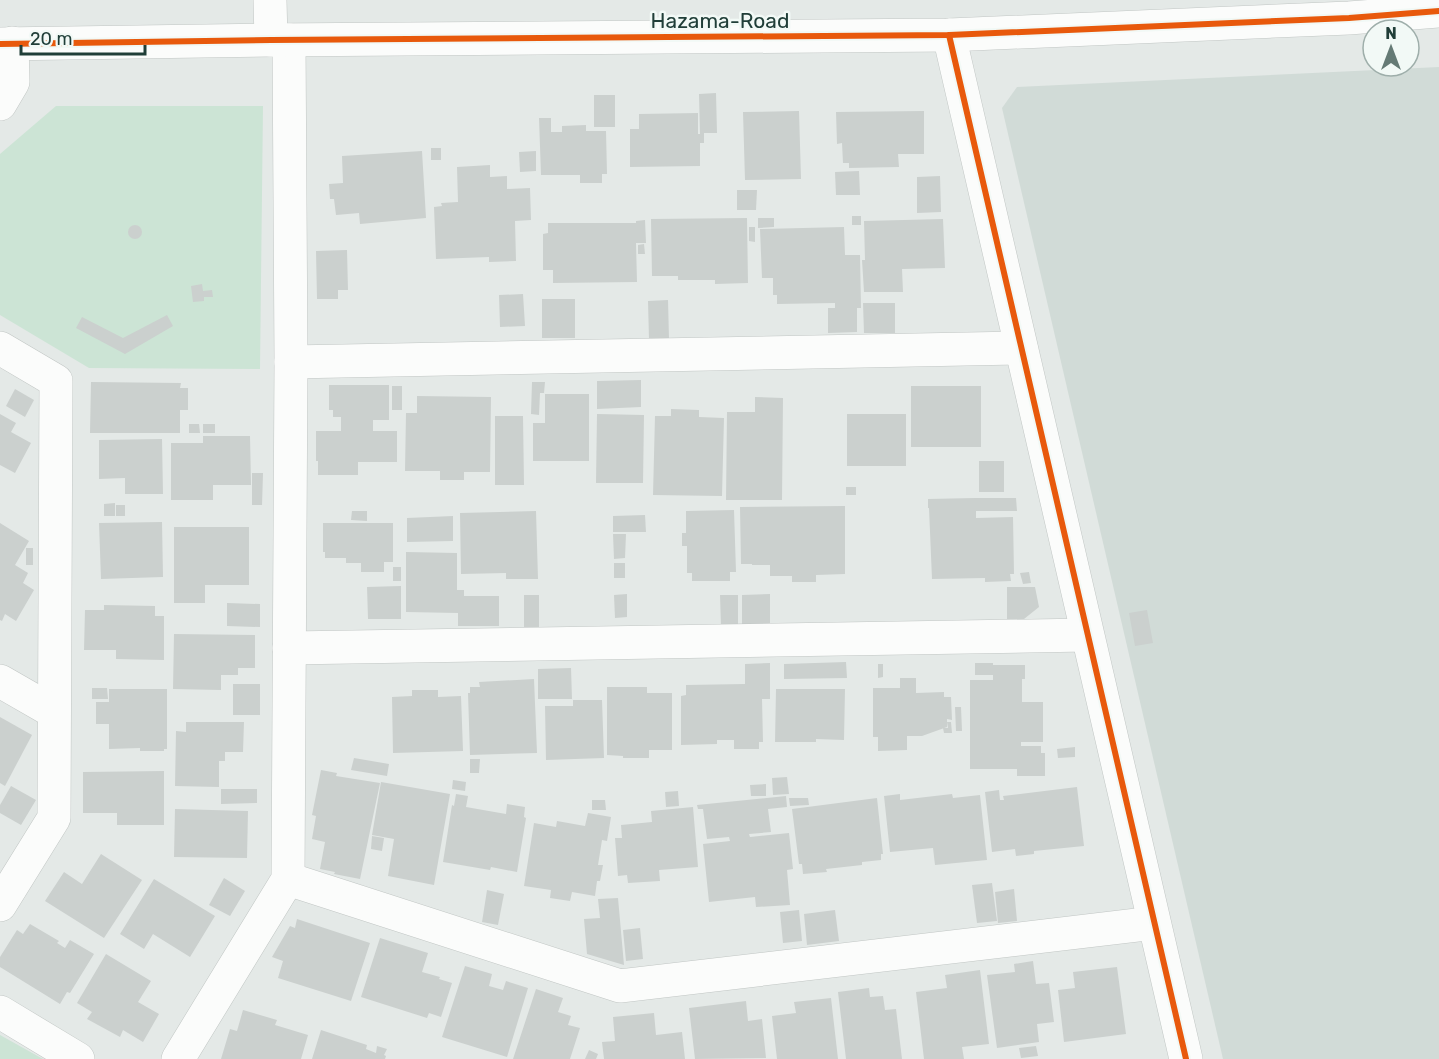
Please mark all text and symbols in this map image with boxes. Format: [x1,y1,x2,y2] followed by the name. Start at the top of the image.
[651,8,789,33] street label: Hazama-Road
[21,18,146,56] scale bar
[1361,18,1421,78] north arrow
[1385,24,1397,43] text: N
[30,28,72,50] text: 20 m

